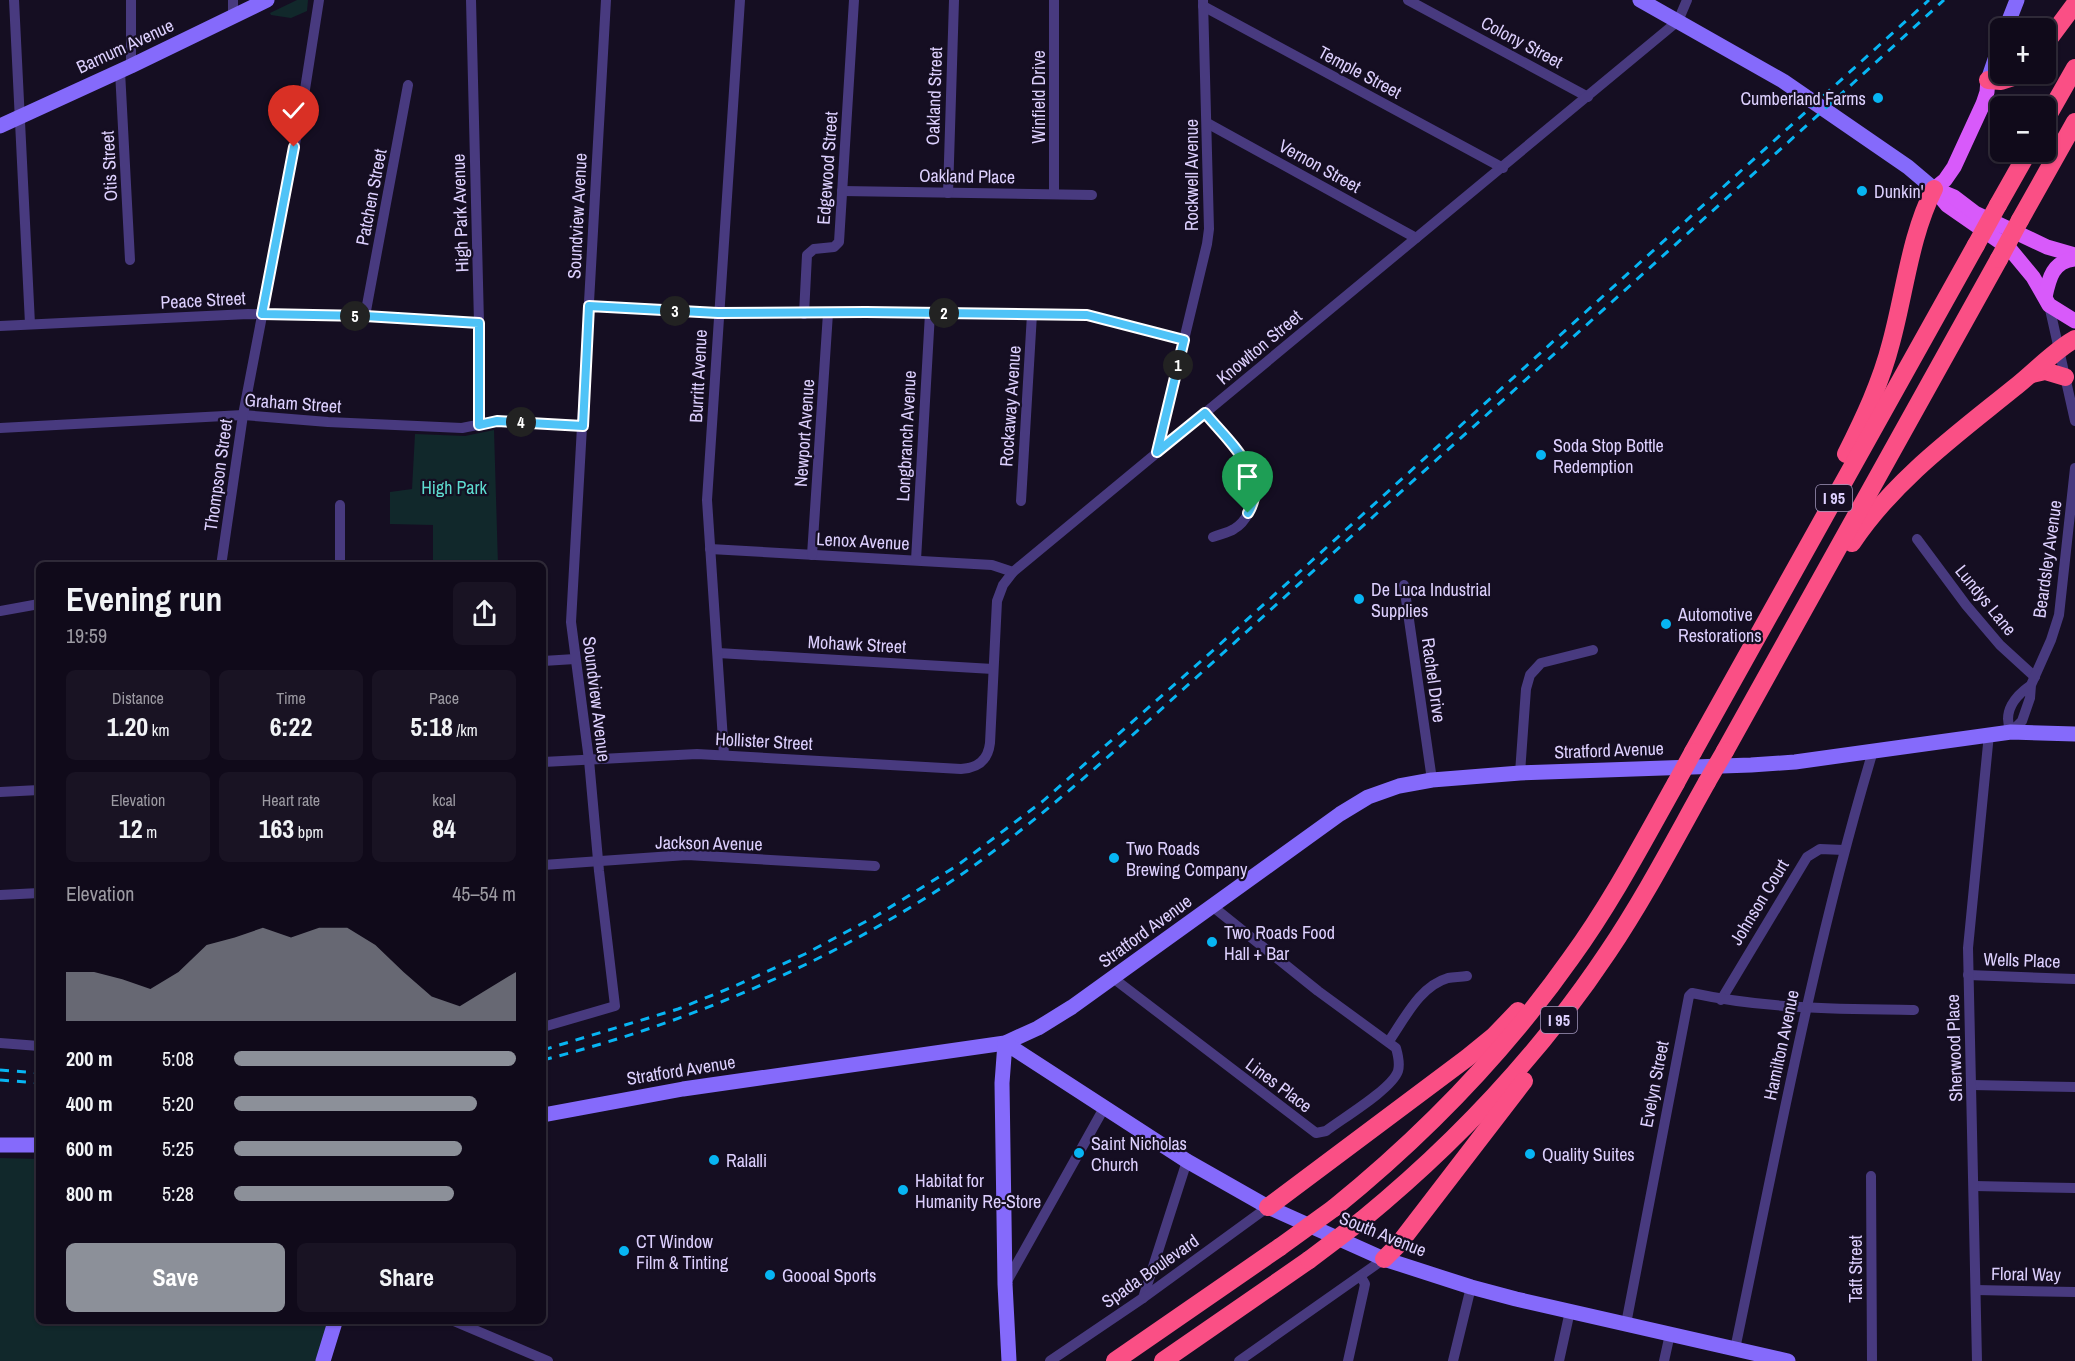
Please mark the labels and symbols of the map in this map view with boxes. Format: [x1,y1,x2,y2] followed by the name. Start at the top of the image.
[1477,10,1567,74] street label: Colony Street
[72,13,178,79] street label: Barnum Avenue
[1314,40,1406,104] street label: Temple Street
[920,46,948,146] street label: Oakland Street
[1026,50,1051,144] street label: Winfield Drive
[268,85,319,147] pin
[1740,86,1866,111] place label: Cumberland Farms
[1871,91,1885,105] marker: Cumberland Farms
[811,111,843,225] street label: Edgewood Street
[1179,119,1204,231] street label: Rockwell Avenue
[95,130,123,202] street label: Otis Street
[1274,133,1366,199] street label: Vernon Street
[349,147,393,247] street label: Patchen Street
[561,152,593,280] street label: Soundview Avenue
[445,153,475,273] street label: High Park Avenue
[919,163,1015,189] street label: Oakland Place
[1874,179,1924,204] place label: Dunkin'
[1855,184,1869,198] marker: Dunkin'
[160,285,246,315] street label: Peace Street
[660,296,690,326] pin: 3
[929,298,959,328] pin: 2
[340,301,370,331] pin: 5
[1211,304,1307,390] street label: Knowlton Street
[683,329,713,423] street label: Burritt Avenue
[993,345,1027,467] street label: Rockaway Avenue
[1163,350,1193,380] pin: 1
[890,370,922,502] street label: Longbranch Avenue
[788,378,820,488] street label: Newport Avenue
[244,387,342,419] street label: Graham Street
[506,407,536,437] pin: 4
[198,417,238,533] street label: Thompson Street
[1553,433,1664,479] place label: Soda Stop Bottle Redemption
[1534,448,1548,462] marker: Soda Stop Bottle Redemption
[1222,451,1273,513] pin
[421,475,487,500] park label: High Park
[1816,485,1852,511] road number: I 95
[2026,498,2068,620] street label: Beardsley Avenue
[816,526,910,556] street label: Lenox Avenue
[1950,559,2022,641] street label: Lundys Lane
[1371,577,1491,623] place label: De Luca Industrial Supplies
[1352,592,1366,606] marker: De Luca Industrial Supplies
[1677,602,1762,648] place label: Automotive Restorations
[1659,617,1673,631] marker: Automotive Restorations
[807,629,907,659] street label: Mohawk Street
[577,635,617,763] street label: Soundview Avenue
[1416,636,1452,724] street label: Rachel Drive
[715,726,813,756] street label: Hollister Street
[1554,736,1664,764] street label: Stratford Avenue
[655,830,763,856] street label: Jackson Avenue
[1126,836,1248,882] place label: Two Roads Brewing Company
[1107,851,1121,865] marker: Two Roads Brewing Company
[1724,854,1794,950] street label: Johnson Court
[1093,889,1197,973] street label: Stratford Avenue
[1224,920,1335,966] place label: Two Roads Food Hall + Bar
[1205,935,1219,949] marker: Two Roads Food Hall + Bar
[1983,946,2061,974] street label: Wells Place
[1757,988,1805,1102] street label: Hamilton Avenue
[1940,994,1968,1102] street label: Sherwood Place
[1541,1007,1577,1033] road number: I 95
[1633,1039,1675,1129] street label: Evelyn Street
[625,1049,737,1091] street label: Stratford Avenue
[1241,1052,1317,1118] street label: Lines Place
[1091,1131,1187,1177] place label: Saint Nicholas Church
[1542,1142,1635,1167] place label: Quality Suites
[1072,1146,1086,1160] marker: Saint Nicholas Church
[1523,1147,1537,1161] marker: Quality Suites
[726,1148,767,1173] place label: Ralalli
[707,1153,721,1167] marker: Ralalli
[915,1168,1041,1214] place label: Habitat for Humanity Re-Store
[896,1183,910,1197] marker: Habitat for Humanity Re-Store
[1336,1205,1430,1263] street label: South Avenue
[1096,1228,1204,1314] street label: Spada Boulevard
[636,1229,729,1275] place label: CT Window Film & Tinting
[1843,1235,1868,1303] street label: Taft Street
[617,1244,631,1258] marker: CT Window Film & Tinting
[1991,1261,2062,1287] street label: Floral Way
[782,1263,876,1288] place label: Goooal Sports
[763,1268,777,1282] marker: Goooal Sports

